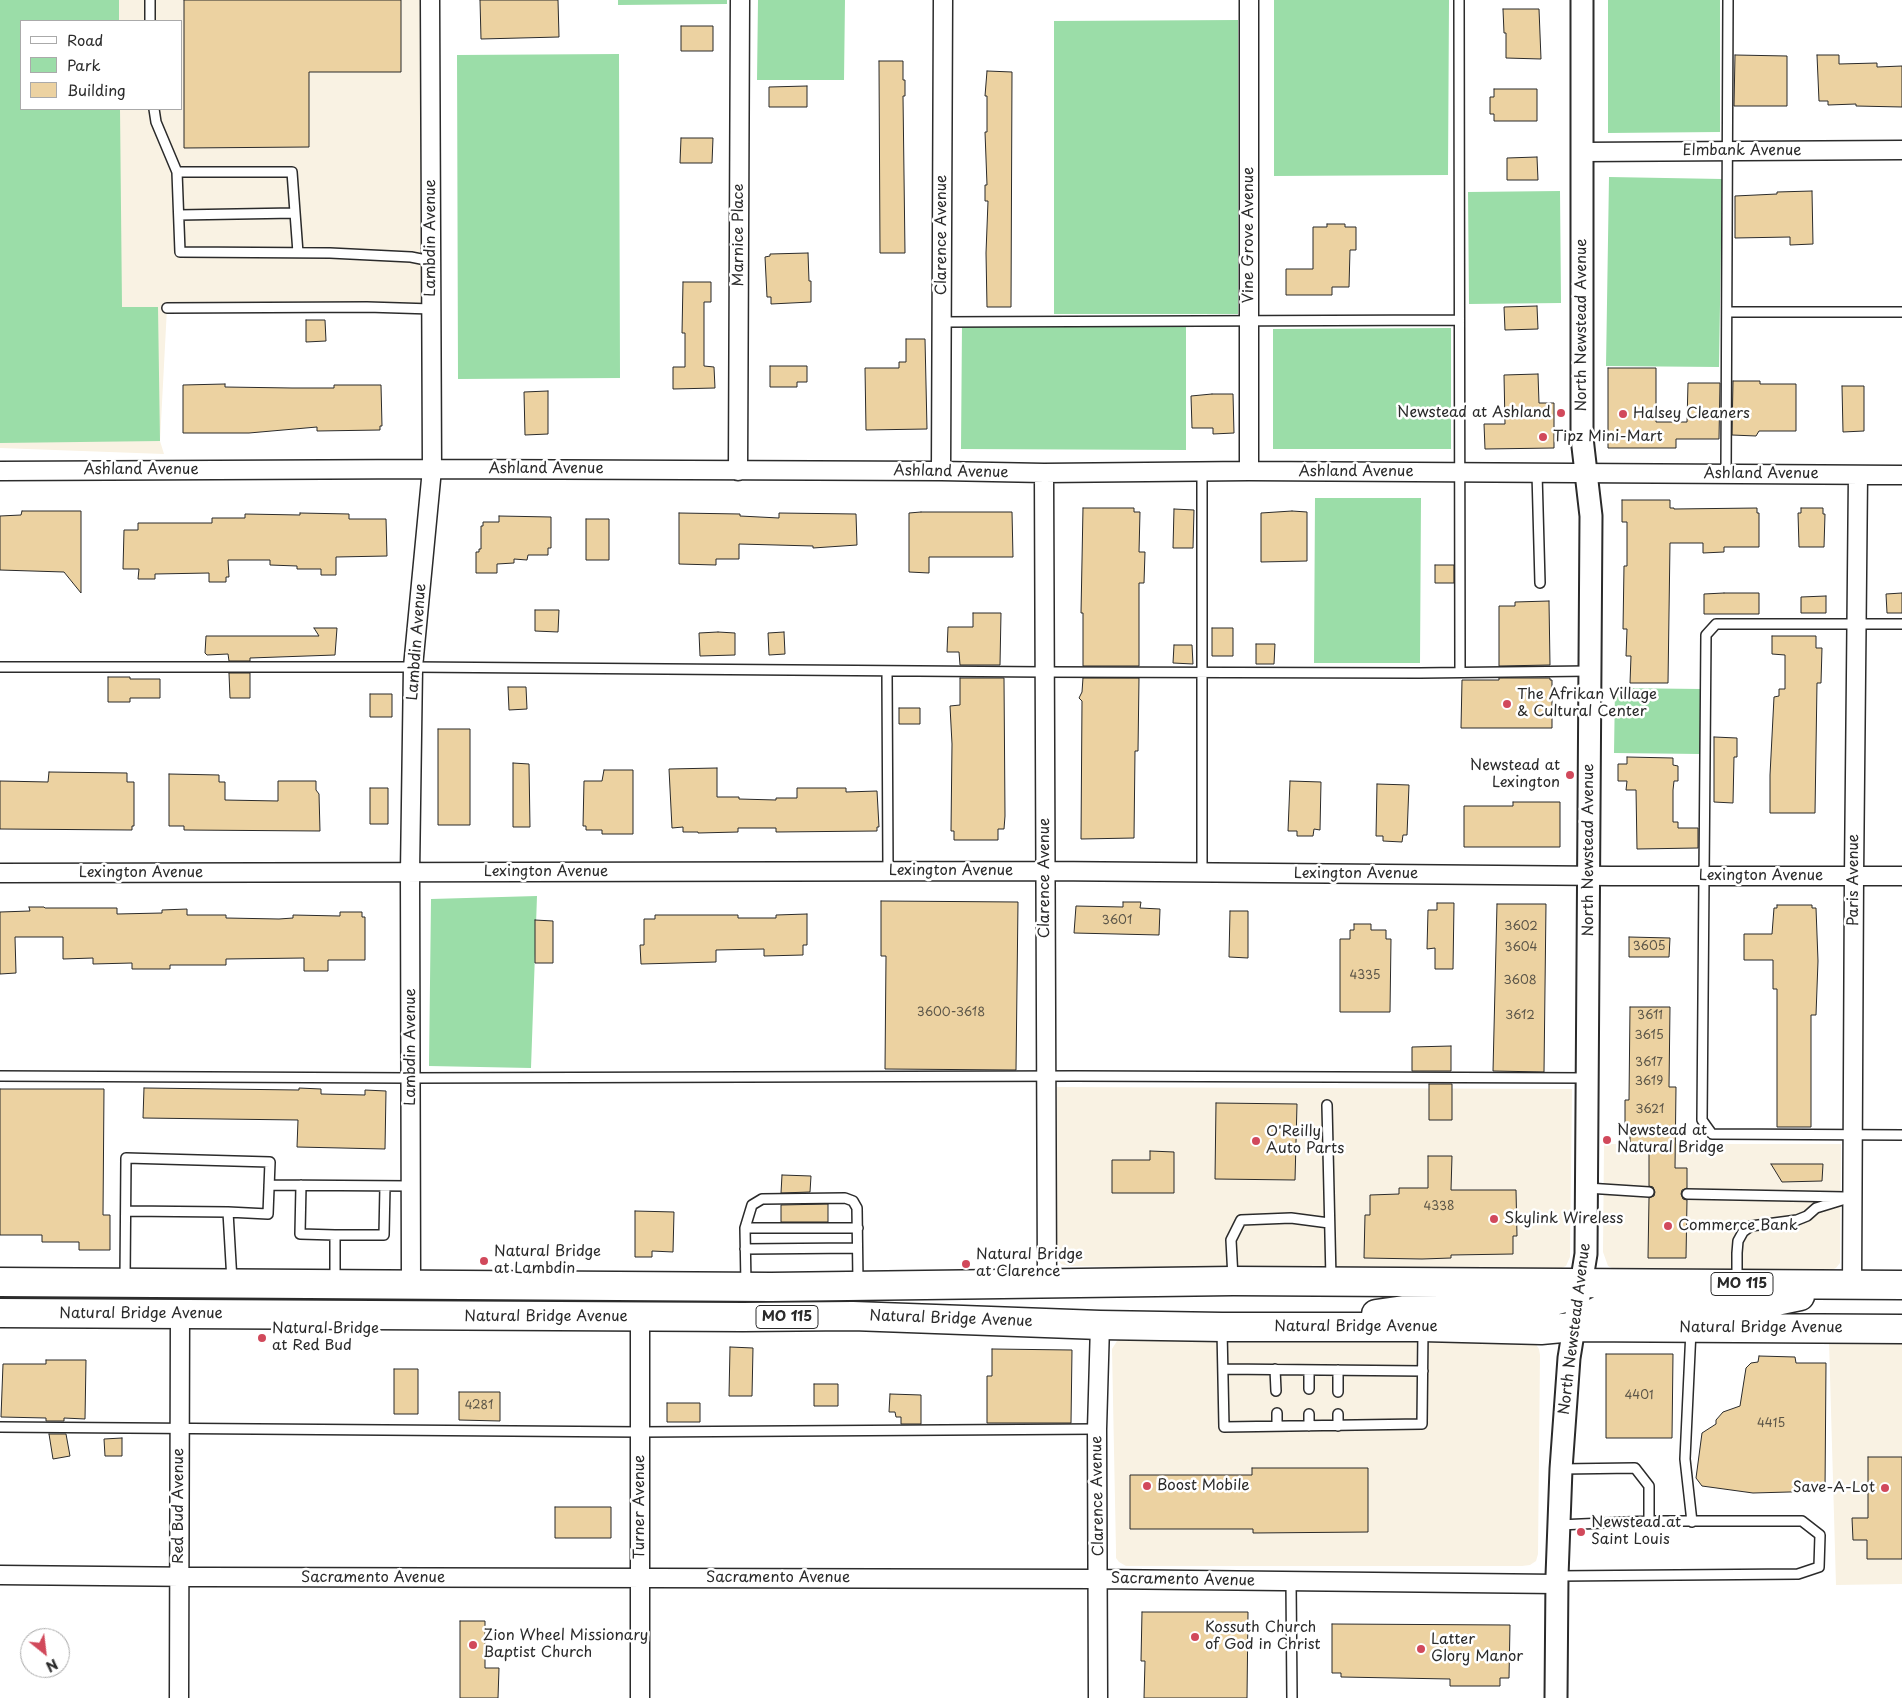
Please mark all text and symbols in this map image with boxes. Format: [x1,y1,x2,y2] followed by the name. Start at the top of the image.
[20,20,182,110] legend
[67,28,103,51] text: Road
[67,53,101,76] text: Park
[67,78,126,101] text: Building
[1683,142,1801,160] street label: Elmbank Avenue
[1240,167,1258,303] street label: Vine Grove Avenue
[933,175,951,295] street label: Clarence Avenue
[422,179,440,297] street label: Lambdin Avenue
[730,184,748,286] street label: Marnice Place
[1573,239,1591,411] street label: North Newstead Avenue
[1397,404,1551,422] place label: Newstead at Ashland
[1633,405,1750,423] place label: Halsey Cleaners
[1555,407,1567,419] marker: Newstead at Ashland
[1617,408,1629,420] marker: Halsey Cleaners
[1553,428,1663,446] place label: Tipz Mini-Mart
[1537,431,1549,443] marker: Tipz Mini-Mart
[488,460,604,478] street label: Ashland Avenue
[83,461,199,479] street label: Ashland Avenue
[893,462,1009,482] street label: Ashland Avenue
[1298,463,1414,481] street label: Ashland Avenue
[1703,465,1819,483] street label: Ashland Avenue
[404,583,430,701] street label: Lambdin Avenue
[1517,686,1657,721] place label: The Afrikan Village & Cultural Center
[1501,698,1513,710] marker: The Afrikan Village & Cultural Center
[1470,757,1560,792] place label: Newstead at Lexington
[1580,764,1598,936] street label: North Newstead Avenue
[1564,769,1576,781] marker: Newstead at Lexington
[1036,818,1054,938] street label: Clarence Avenue
[1845,834,1863,926] street label: Paris Avenue
[889,862,1013,880] street label: Lexington Avenue
[484,863,608,881] street label: Lexington Avenue
[79,864,203,882] street label: Lexington Avenue
[1294,865,1418,883] street label: Lexington Avenue
[1699,867,1823,885] street label: Lexington Avenue
[1102,914,1132,928] house number: 3601
[1504,920,1538,934] house number: 3602
[1633,940,1665,954] house number: 3605
[1504,941,1538,955] house number: 3604
[1350,969,1380,983] house number: 4335
[1503,974,1537,988] house number: 3608
[402,988,420,1106] street label: Lambdin Avenue
[917,1006,985,1020] house number: 3600-3618
[1505,1009,1535,1023] house number: 3612
[1637,1009,1663,1023] house number: 3611
[1634,1029,1664,1043] house number: 3615
[1635,1056,1663,1070] house number: 3617
[1635,1075,1663,1089] house number: 3619
[1636,1103,1664,1117] house number: 3621
[1617,1122,1724,1157] place label: Newstead at Natural Bridge
[1266,1123,1344,1158] place label: O'Reilly Auto Parts
[1601,1134,1613,1146] marker: Newstead at Natural Bridge
[1250,1135,1262,1147] marker: O'Reilly Auto Parts
[1424,1200,1454,1214] house number: 4338
[1504,1210,1623,1228] place label: Skylink Wireless
[1488,1213,1500,1225] marker: Skylink Wireless
[1678,1217,1798,1235] place label: Commerce Bank
[1662,1220,1674,1232] marker: Commerce Bank
[1556,1242,1594,1416] street label: North Newstead Avenue
[494,1243,601,1278] place label: Natural Bridge at Lambdin
[976,1246,1083,1281] place label: Natural Bridge at Clarence
[478,1255,490,1267] marker: Natural Bridge at Lambdin
[960,1258,972,1270] marker: Natural Bridge at Clarence
[1711,1272,1773,1296] road number: MO 115
[59,1305,223,1323] street label: Natural Bridge Avenue
[756,1305,818,1328] road number: MO 115
[869,1307,1033,1331] street label: Natural Bridge Avenue
[464,1308,628,1326] street label: Natural Bridge Avenue
[1274,1318,1438,1336] street label: Natural Bridge Avenue
[1679,1319,1843,1337] street label: Natural Bridge Avenue
[272,1320,379,1355] place label: Natural Bridge at Red Bud
[256,1332,268,1344] marker: Natural Bridge at Red Bud
[1624,1389,1654,1403] house number: 4401
[465,1399,493,1413] house number: 4281
[1757,1417,1785,1431] house number: 4415
[1088,1436,1108,1556] street label: Clarence Avenue
[170,1448,188,1564] street label: Red Bud Avenue
[631,1455,649,1559] street label: Turner Avenue
[1157,1477,1250,1495] place label: Boost Mobile
[1793,1479,1875,1497] place label: Save-A-Lot
[1141,1480,1153,1492] marker: Boost Mobile
[1879,1482,1891,1494] marker: Save-A-Lot
[1591,1514,1681,1549] place label: Newstead at Saint Louis
[1575,1526,1587,1538] marker: Newstead at Saint Louis
[301,1569,445,1587] street label: Sacramento Avenue
[706,1569,850,1587] street label: Sacramento Avenue
[1111,1570,1255,1590] street label: Sacramento Avenue
[1205,1619,1321,1654] place label: Kossuth Church of God in Christ
[483,1627,648,1662] place label: Zion Wheel Missionary Baptist Church
[20,1628,70,1678] north arrow
[1189,1631,1201,1643] marker: Kossuth Church of God in Christ
[1431,1631,1523,1666] place label: Latter Glory Manor
[467,1639,479,1651] marker: Zion Wheel Missionary Baptist Church
[1415,1643,1427,1655] marker: Latter Glory Manor
[42,1654,62,1678] text: N

